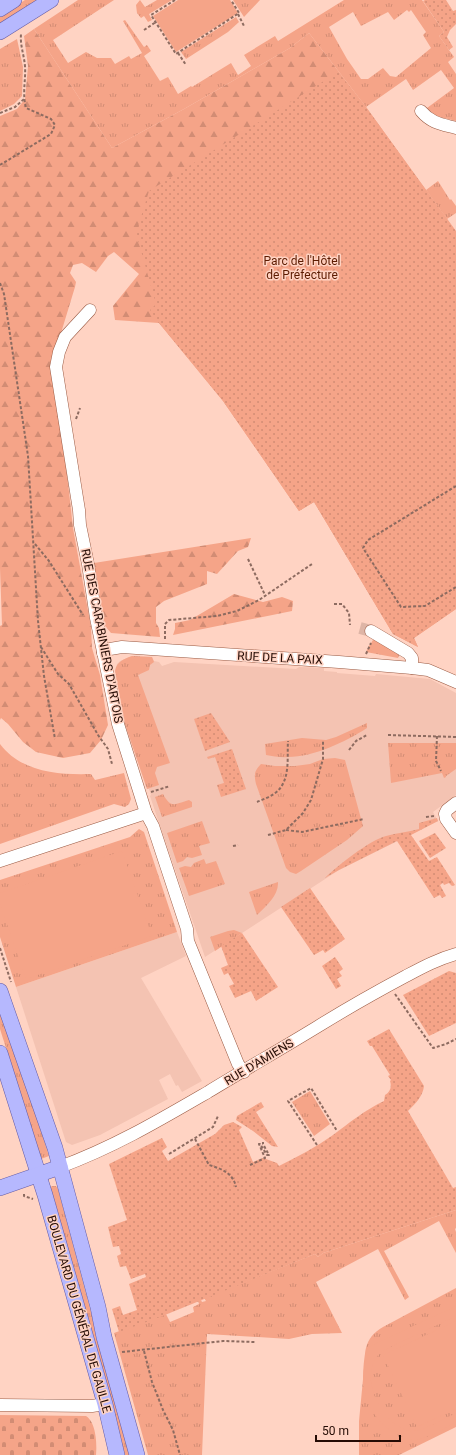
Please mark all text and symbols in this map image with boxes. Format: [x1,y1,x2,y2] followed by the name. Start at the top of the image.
[264,254,340,282] park label: Parc de l'Hôtel de Préfecture
[78,548,126,724] street label: RUE DES CARABINIERS D'ARTOIS
[237,649,324,667] street label: RUE DE LA PAIX
[222,1036,296,1088] street label: RUE D'AMIENS
[44,1213,115,1415] street label: BOULEVARD DU GÉNÉRAL DE GAULLE
[316,1417,400,1443] scale bar
[322,1424,349,1438] text: 50 m

